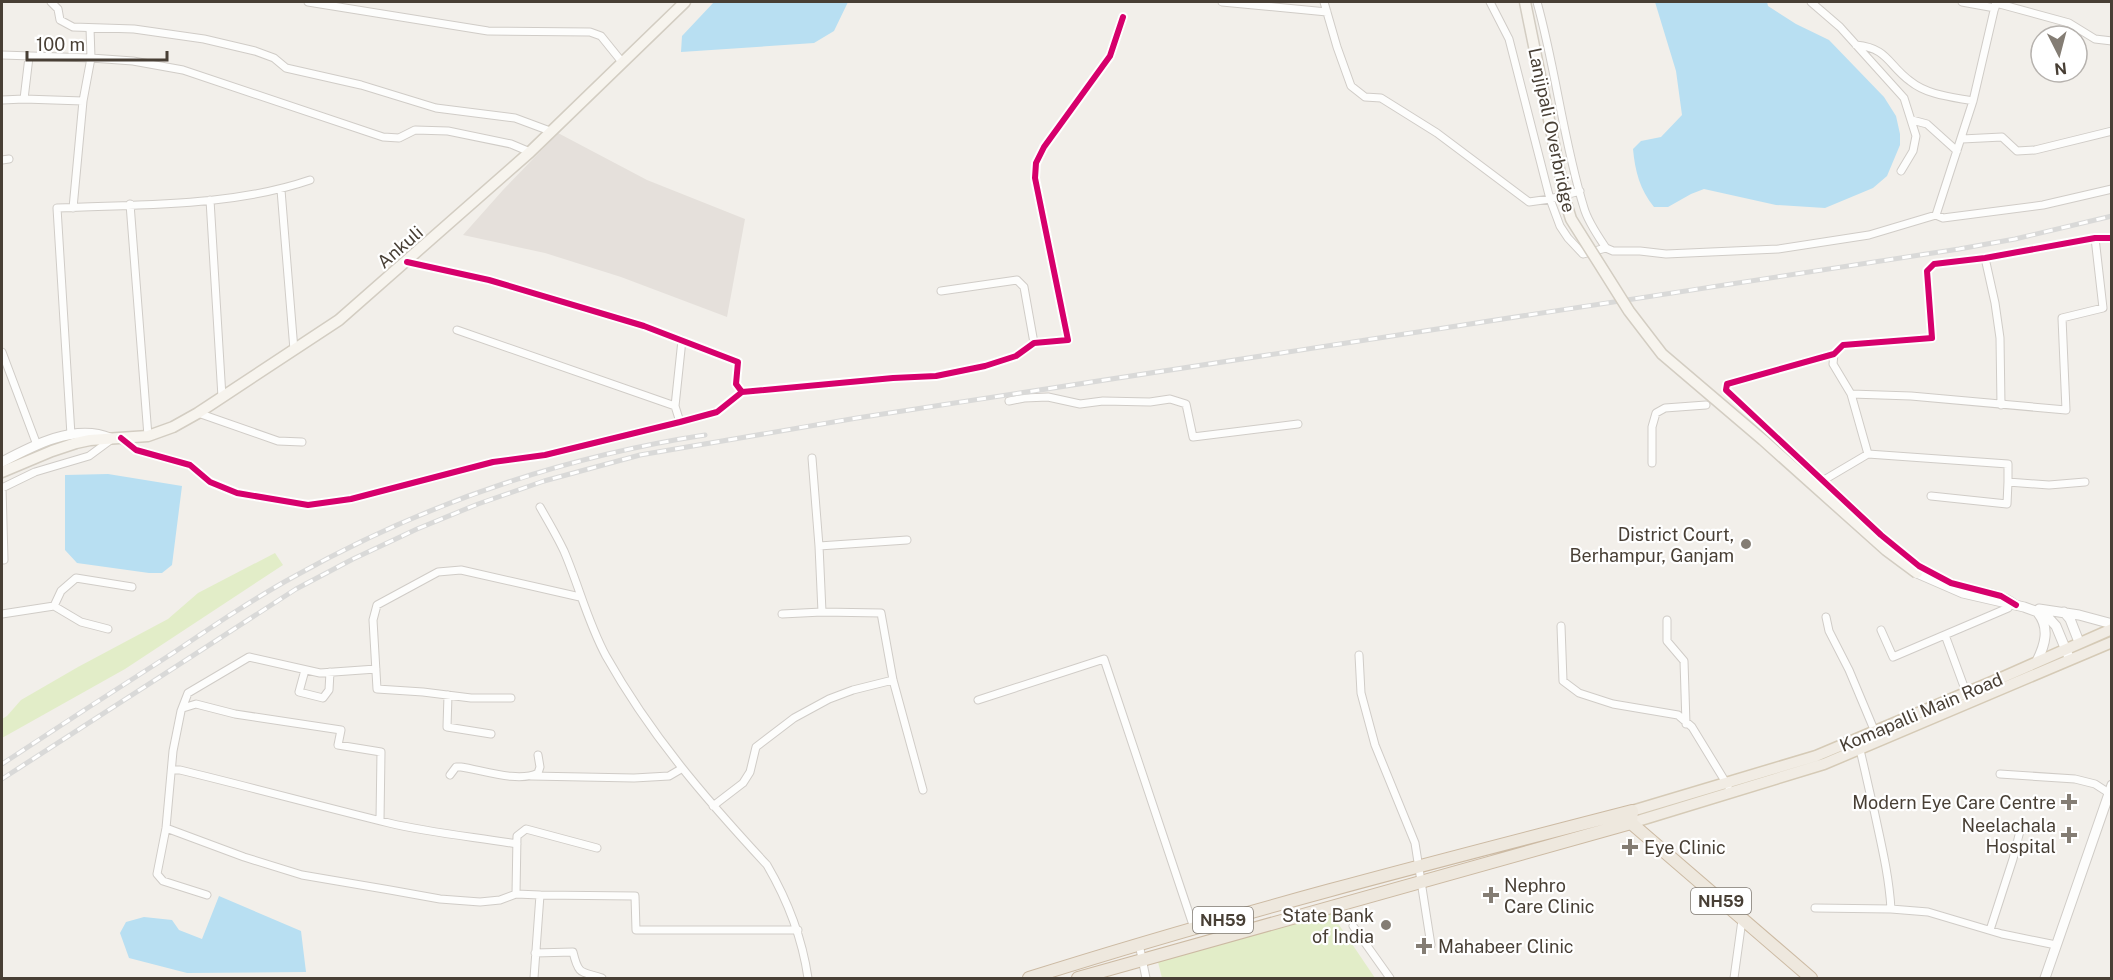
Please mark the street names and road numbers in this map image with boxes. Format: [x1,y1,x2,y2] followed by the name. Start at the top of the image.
[1524,46,1580,214] street label: Lanjipali Overbridge
[373,222,427,272] street label: Ankuli
[1836,668,2006,756] street label: Komapalli Main Road
[1691,888,1751,914] road number: NH59
[1193,907,1253,933] road number: NH59

